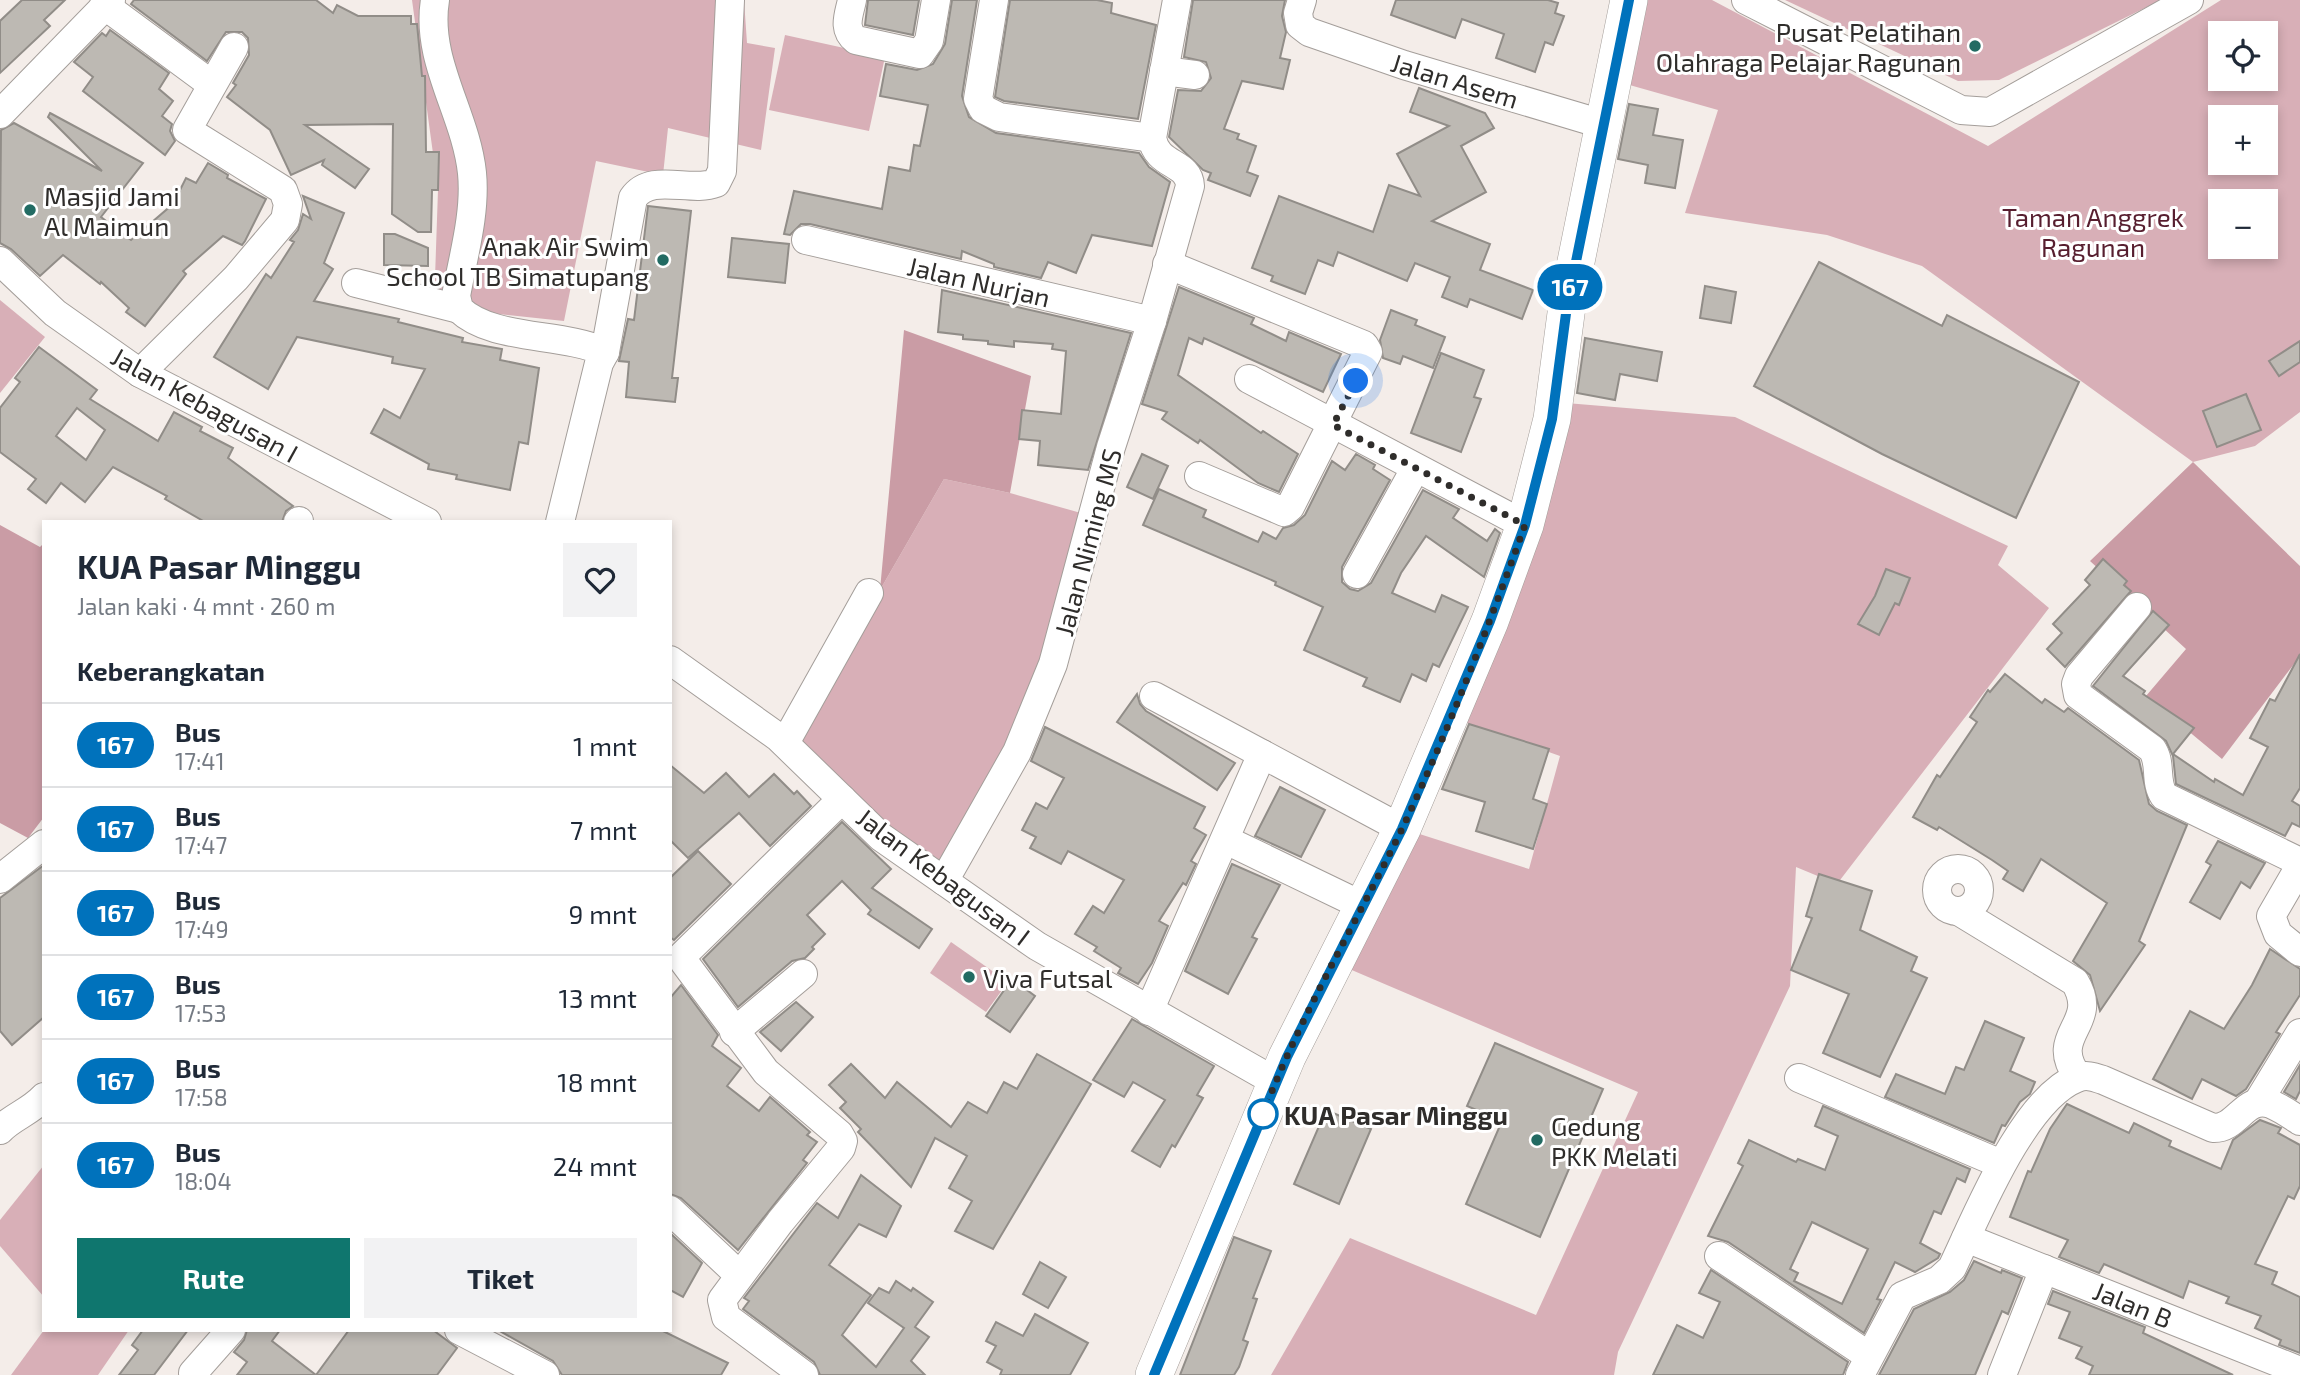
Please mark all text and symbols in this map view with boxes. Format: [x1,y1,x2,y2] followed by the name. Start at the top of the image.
[1656,16,1961,77] place label: Pusat Pelatihan Olahraga Pelajar Ragunan
[2208,21,2278,259] map controls
[2208,21,2278,91] button: locate
[1967,38,1983,54] marker: Pusat Pelatihan Olahraga Pelajar Ragunan
[1388,46,1522,114] street label: Jalan Asem
[2208,105,2278,175] button: +
[44,180,180,241] place label: Masjid Jami Al Maimun
[2208,189,2278,259] button: −
[2002,201,2184,262] park label: Taman Anggrek Ragunan
[22,202,38,218] marker: Masjid Jami Al Maimun
[386,230,649,291] place label: Anak Air Swim School TB Simatupang
[905,250,1053,312] street label: Jalan Nurjan
[655,252,671,268] marker: Anak Air Swim School TB Simatupang
[1530,264,1610,310] line badge: 167
[1551,272,1589,301] text: 167
[106,340,304,468] street label: Jalan Kebagusan I
[1338,363,1373,398] your location
[1047,445,1127,639] street label: Jalan Niming MS
[563,543,637,617] button: heart
[77,546,361,586] text: KUA Pasar Minggu
[77,592,335,620] text: Jalan kaki · 4 mnt · 260 m
[77,655,265,686] text: Keberangkatan
[175,716,221,747] text: Bus
[97,730,134,759] text: 167
[573,730,637,761] text: 1 mnt
[175,747,225,775] text: 17:41
[175,800,221,831] text: Bus
[851,801,1037,951] street label: Jalan Kebagusan I
[97,814,134,843] text: 167
[570,814,637,845] text: 7 mnt
[175,831,227,859] text: 17:47
[175,884,221,915] text: Bus
[97,898,134,927] text: 167
[569,898,637,929] text: 9 mnt
[175,915,229,943] text: 17:49
[983,962,1113,993] place label: Viva Futsal
[175,968,221,999] text: Bus
[961,969,977,985] marker: Viva Futsal
[97,982,134,1011] text: 167
[559,982,637,1013] text: 13 mnt
[175,999,226,1027] text: 17:53
[175,1052,221,1083] text: Bus
[97,1066,134,1095] text: 167
[557,1066,637,1097] text: 18 mnt
[175,1083,228,1111] text: 17:58
[1248,1099,1278,1129] marker: KUA Pasar Minggu
[1284,1099,1508,1130] place label: KUA Pasar Minggu
[1551,1110,1678,1171] place label: Gedung PKK Melati
[1529,1132,1545,1148] marker: Gedung PKK Melati
[175,1136,221,1167] text: Bus
[97,1150,134,1179] text: 167
[553,1150,637,1181] text: 24 mnt
[175,1167,232,1195] text: 18:04
[77,1238,350,1318] button: Rute
[364,1238,637,1318] button: Tiket
[2089,1274,2177,1334] street label: Jalan B

